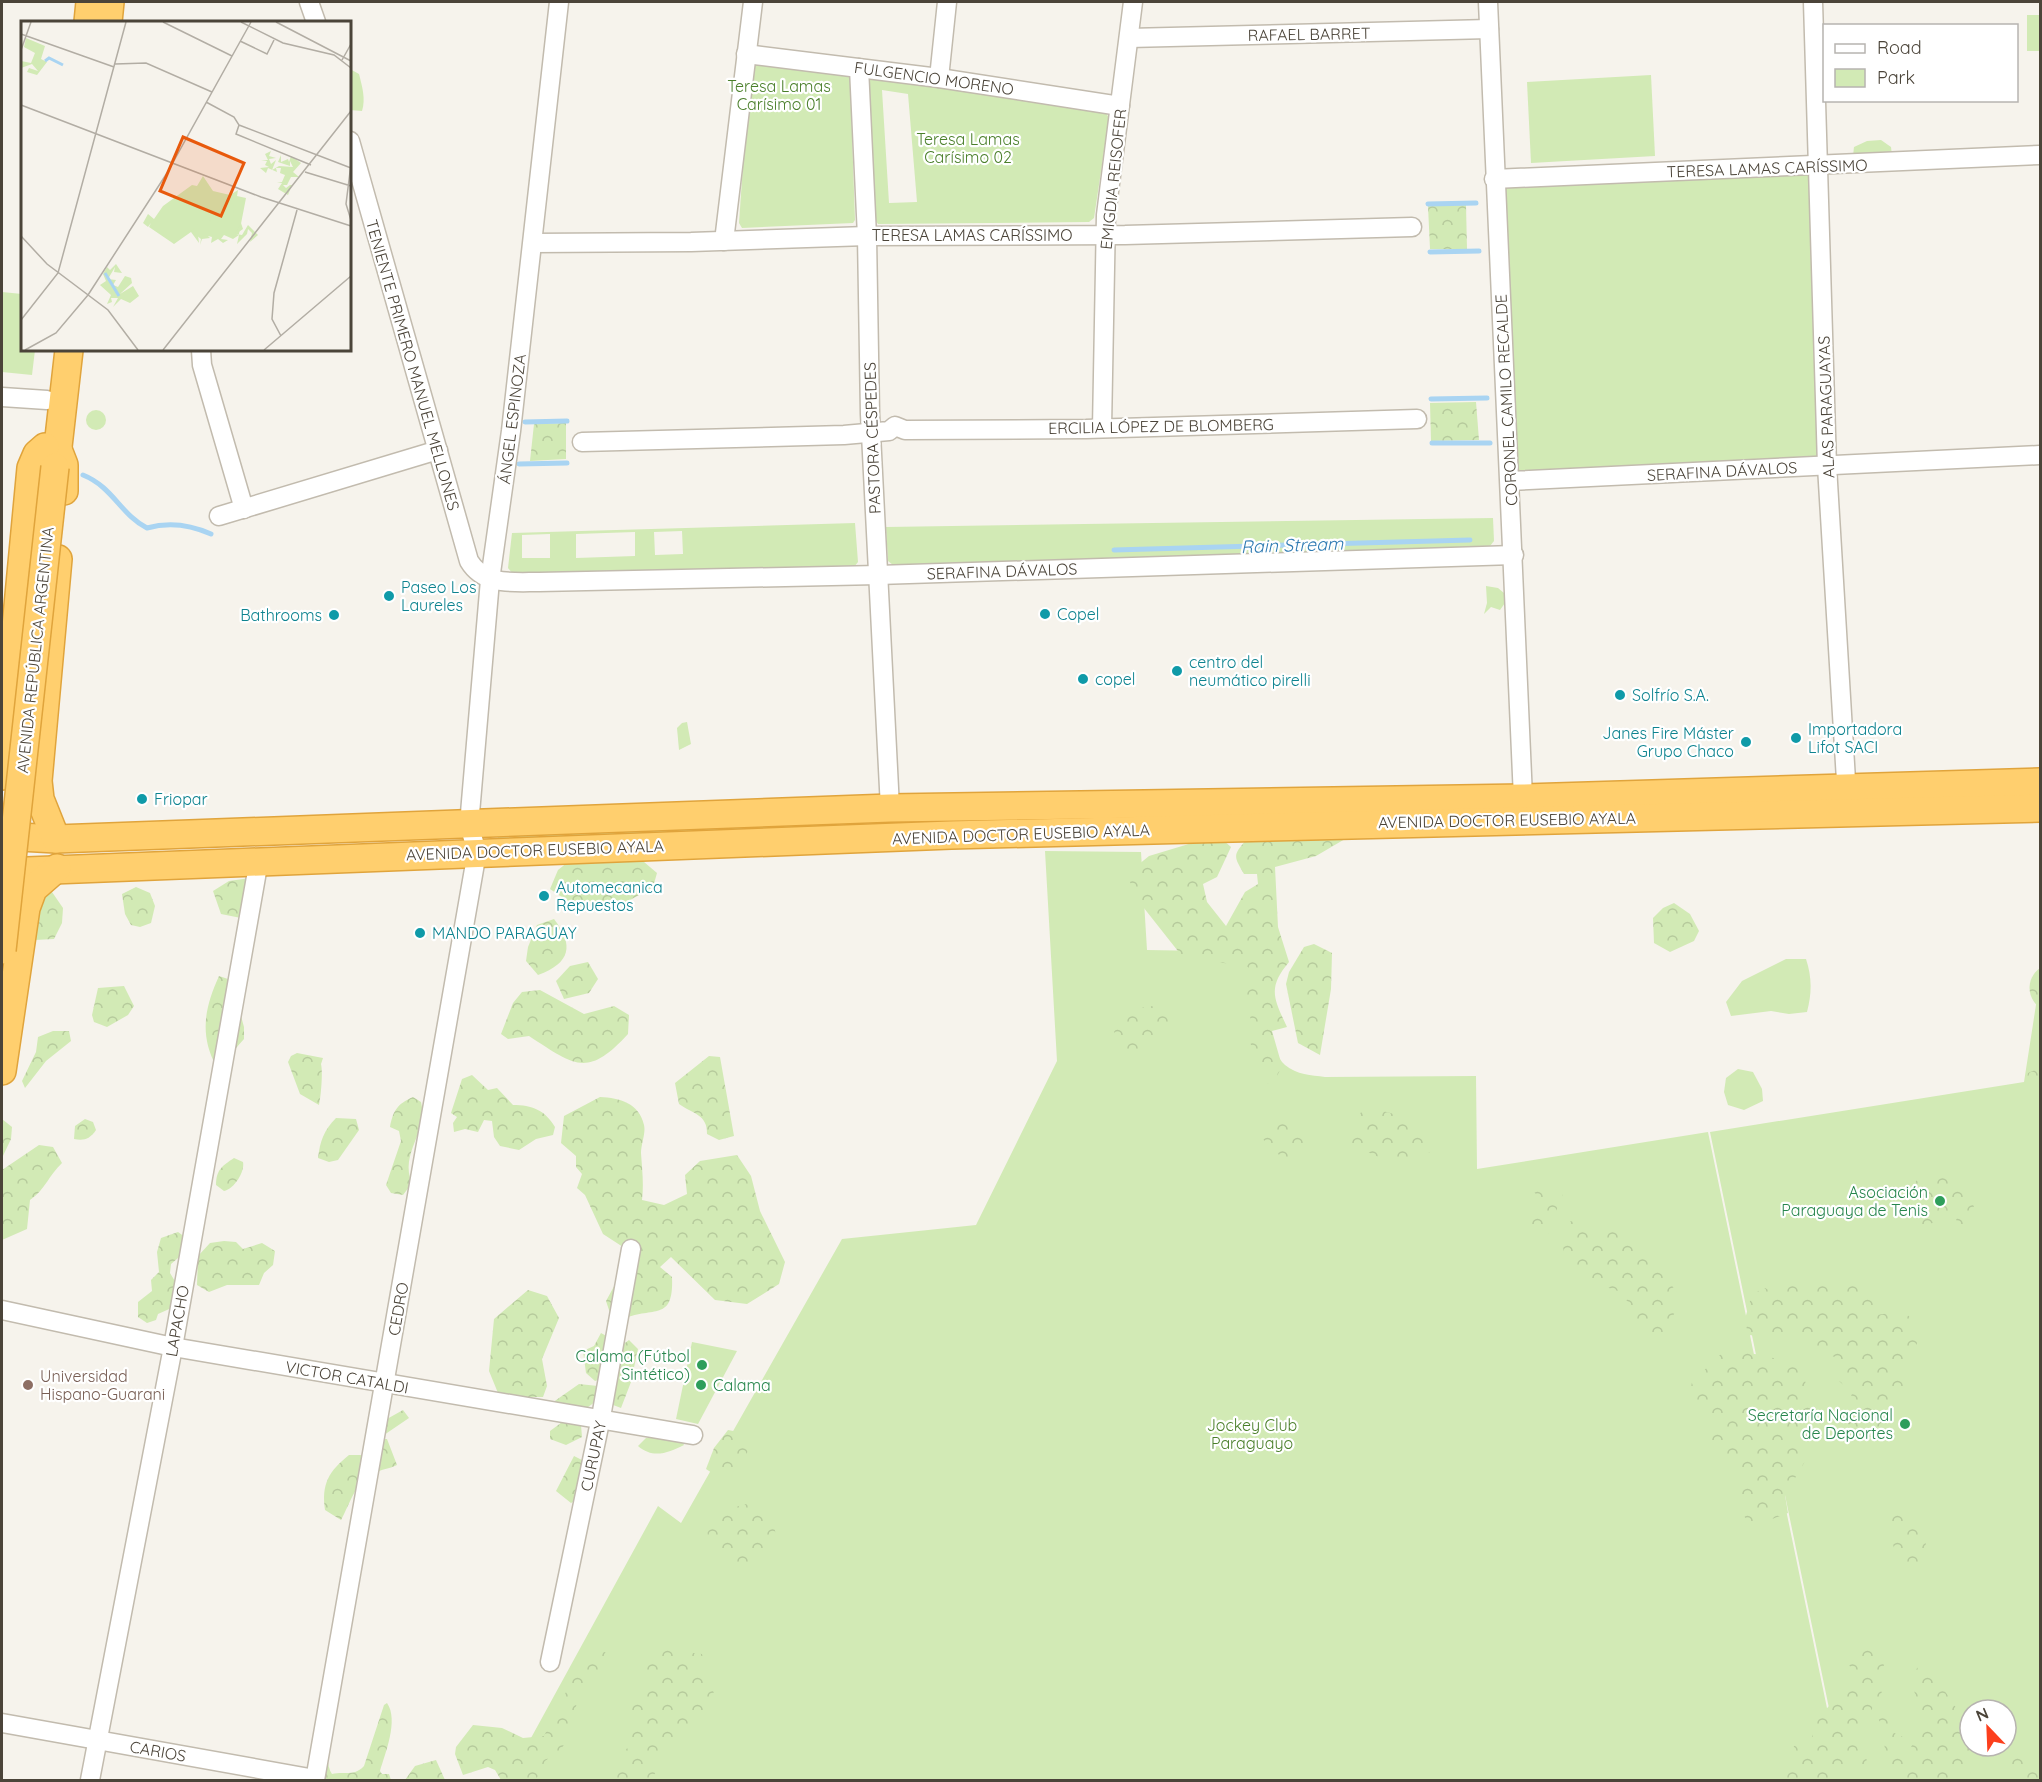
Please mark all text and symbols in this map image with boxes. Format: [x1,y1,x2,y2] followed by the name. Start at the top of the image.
[21,21,351,351] inset map
[1247,23,1371,45] street label: RAFAEL BARRET
[1823,24,2018,102] legend
[1877,36,1922,59] text: Road
[853,57,1015,99] street label: FULGENCIO MORENO
[1877,66,1915,89] text: Park
[727,76,831,114] park label: Teresa Lamas Carísimo 01
[1096,108,1130,250] street label: EMIGDIA REISOFER
[916,129,1020,167] park label: Teresa Lamas Carísimo 02
[1666,154,1868,182] street label: TERESA LAMAS CARÍSSIMO
[362,217,464,513] street label: TENIENTE PRIMERO MANUEL MELLONES
[871,225,1073,245] street label: TERESA LAMAS CARÍSSIMO
[1490,294,1522,506] street label: CORONEL CAMILO RECALDE
[1814,335,1838,479] street label: ALAS PARAGUAYAS
[494,353,530,485] street label: ÁNGEL ESPINOZA
[859,362,885,514] street label: PASTORA CÉSPEDES
[1048,414,1274,438] street label: ERCILIA LÓPEZ DE BLOMBERG
[1646,457,1798,485] street label: SERAFINA DÁVALOS
[12,526,58,774] street label: AVENIDA REPÚBLICA ARGENTINA
[1240,532,1344,558] water label: Rain Stream
[926,558,1078,584] street label: SERAFINA DÁVALOS
[401,577,476,615] place label: Paseo Los Laureles
[382,589,396,603] marker: Paseo Los Laureles
[1057,604,1100,624] place label: Copel
[240,605,322,625] place label: Bathrooms
[1038,607,1052,621] marker: Copel
[327,608,341,622] marker: Bathrooms
[1189,652,1311,690] place label: centro del neumático pirelli
[1170,664,1184,678] marker: centro del neumático pirelli
[1095,669,1135,689] place label: copel
[1076,672,1090,686] marker: copel
[1632,685,1709,705] place label: Solfrío S.A.
[1613,688,1627,702] marker: Solfrío S.A.
[1808,719,1902,757] place label: Importadora Lifot SACI
[1602,723,1734,761] place label: Janes Fire Máster Grupo Chaco
[1789,731,1803,745] marker: Importadora Lifot SACI
[1739,735,1753,749] marker: Janes Fire Máster Grupo Chaco
[154,789,208,809] place label: Friopar
[135,792,149,806] marker: Friopar
[1378,808,1636,832] street label: AVENIDA DOCTOR EUSEBIO AYALA
[892,820,1150,848] street label: AVENIDA DOCTOR EUSEBIO AYALA
[406,836,664,864] street label: AVENIDA DOCTOR EUSEBIO AYALA
[556,877,663,915] place label: Automecanica Repuestos
[537,889,551,903] marker: Automecanica Repuestos
[432,923,577,943] place label: MANDO PARAGUAY
[413,926,427,940] marker: MANDO PARAGUAY
[1781,1182,1928,1220] place label: Asociación Paraguaya de Tenis
[1933,1194,1947,1208] marker: Asociación Paraguaya de Tenis
[383,1281,413,1337] street label: CEDRO
[161,1284,193,1358] street label: LAPACHO
[575,1346,690,1384] place label: Calama (Fútbol Sintético)
[284,1356,410,1398] street label: VICTOR CATALDI
[695,1358,709,1372] marker: Calama (Fútbol Sintético)
[40,1366,165,1404] place label: Universidad Hispano-Guarani
[713,1375,771,1395] place label: Calama
[21,1378,35,1392] marker: Universidad Hispano-Guarani
[694,1378,708,1392] marker: Calama
[1748,1405,1893,1443] place label: Secretaría Nacional de Deportes
[1207,1415,1297,1453] park label: Jockey Club Paraguayo
[1898,1417,1912,1431] marker: Secretaría Nacional de Deportes
[576,1419,610,1493] street label: CURUPAY
[1958,1698,2018,1758] north arrow
[1973,1703,1991,1726] text: N
[128,1736,188,1766] street label: CARIOS

